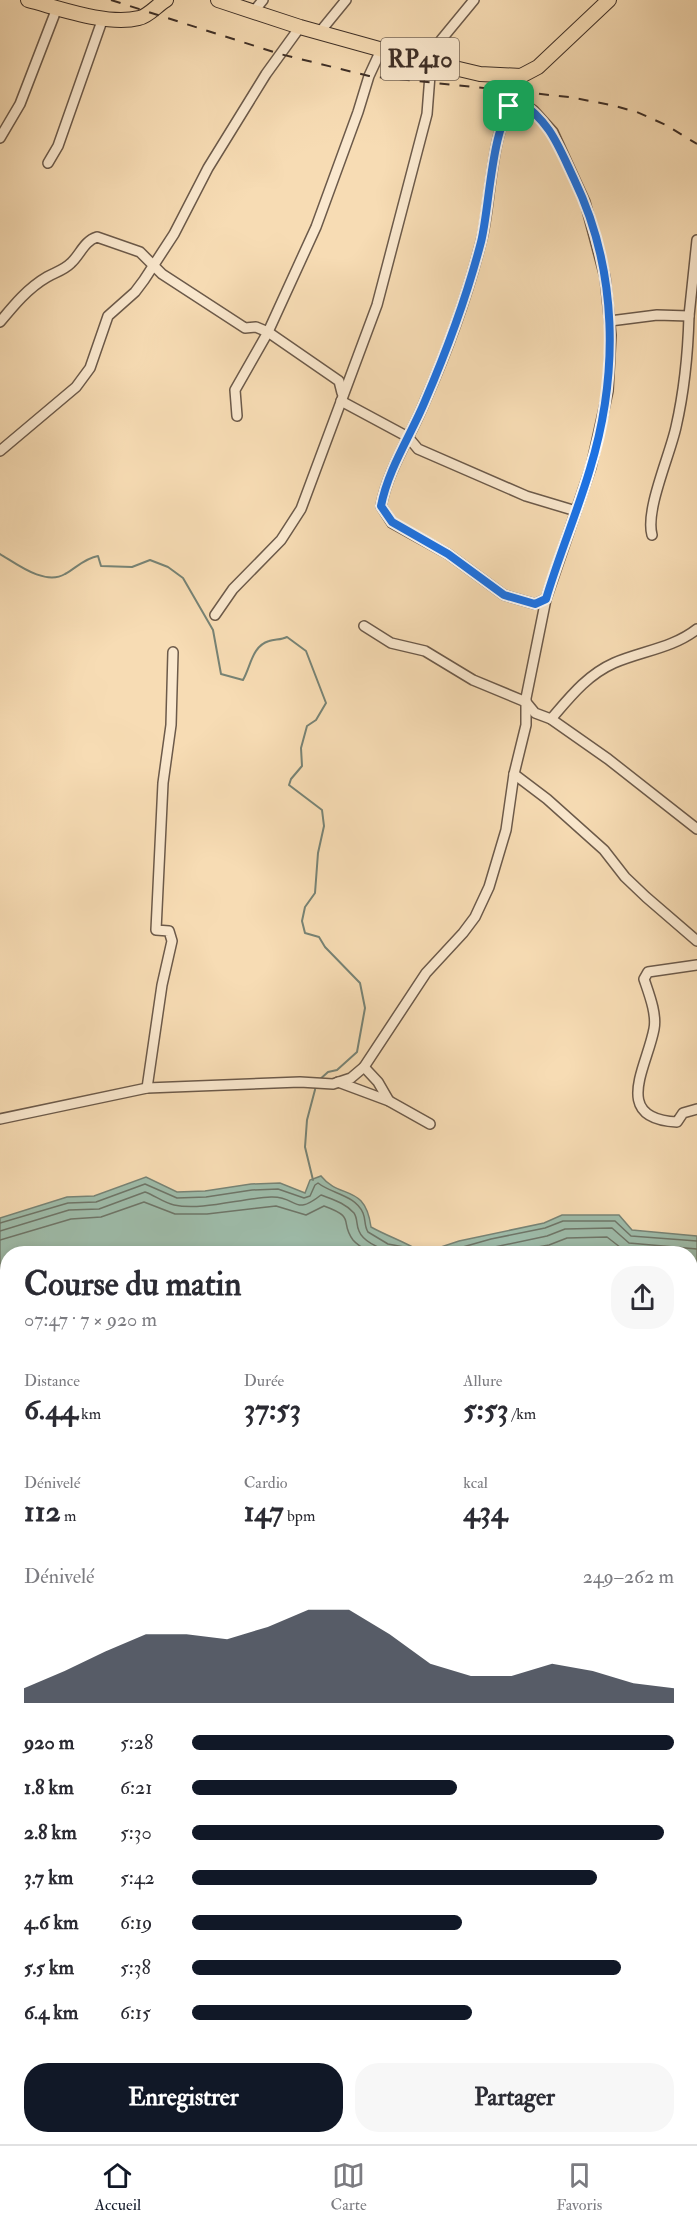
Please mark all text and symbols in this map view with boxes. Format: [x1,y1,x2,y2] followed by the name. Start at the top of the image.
[381,38,459,80] road number: RP410
[483,80,534,131] pin
[492,89,525,122] icon: arrive
[24,1264,241,1305] text: Course du matin
[611,1266,674,1329] button: share
[24,1307,157,1332] text: 07:47 · 7 × 920 m
[24,1371,80,1391] text: Distance
[244,1371,284,1391] text: Durée
[463,1371,503,1391] text: Allure
[24,1391,78,1428] text: 6.44
[244,1391,301,1428] text: 37:53
[463,1391,509,1428] text: 5:53
[78,1404,101,1424] text: km
[509,1404,536,1424] text: /km
[24,1473,80,1493] text: Dénivelé
[244,1473,288,1493] text: Cardio
[463,1473,488,1493] text: kcal
[24,1493,61,1530] text: 112
[244,1493,284,1530] text: 147
[463,1493,507,1530] text: 434
[61,1506,76,1526] text: m
[284,1506,315,1526] text: bpm
[24,1564,94,1589] text: Dénivelé
[583,1564,674,1589] text: 249–262 m
[24,1730,74,1755] text: 920 m
[120,1730,153,1755] text: 5:28
[24,1775,74,1800] text: 1.8 km
[120,1775,152,1800] text: 6:21
[24,1820,77,1845] text: 2.8 km
[120,1820,152,1845] text: 5:30
[24,1865,73,1890] text: 3.7 km
[120,1865,155,1890] text: 5:42
[24,1910,78,1935] text: 4.6 km
[120,1910,152,1935] text: 6:19
[24,1955,74,1980] text: 5.5 km
[120,1955,151,1980] text: 5:38
[24,2000,78,2025] text: 6.4 km
[120,2000,151,2025] text: 6:15
[24,2063,343,2132] button: Enregistrer
[355,2063,674,2132] button: Partager
[95,2159,141,2215] tab: Accueil
[331,2159,367,2215] tab: Carte
[556,2159,602,2215] tab: Favoris

